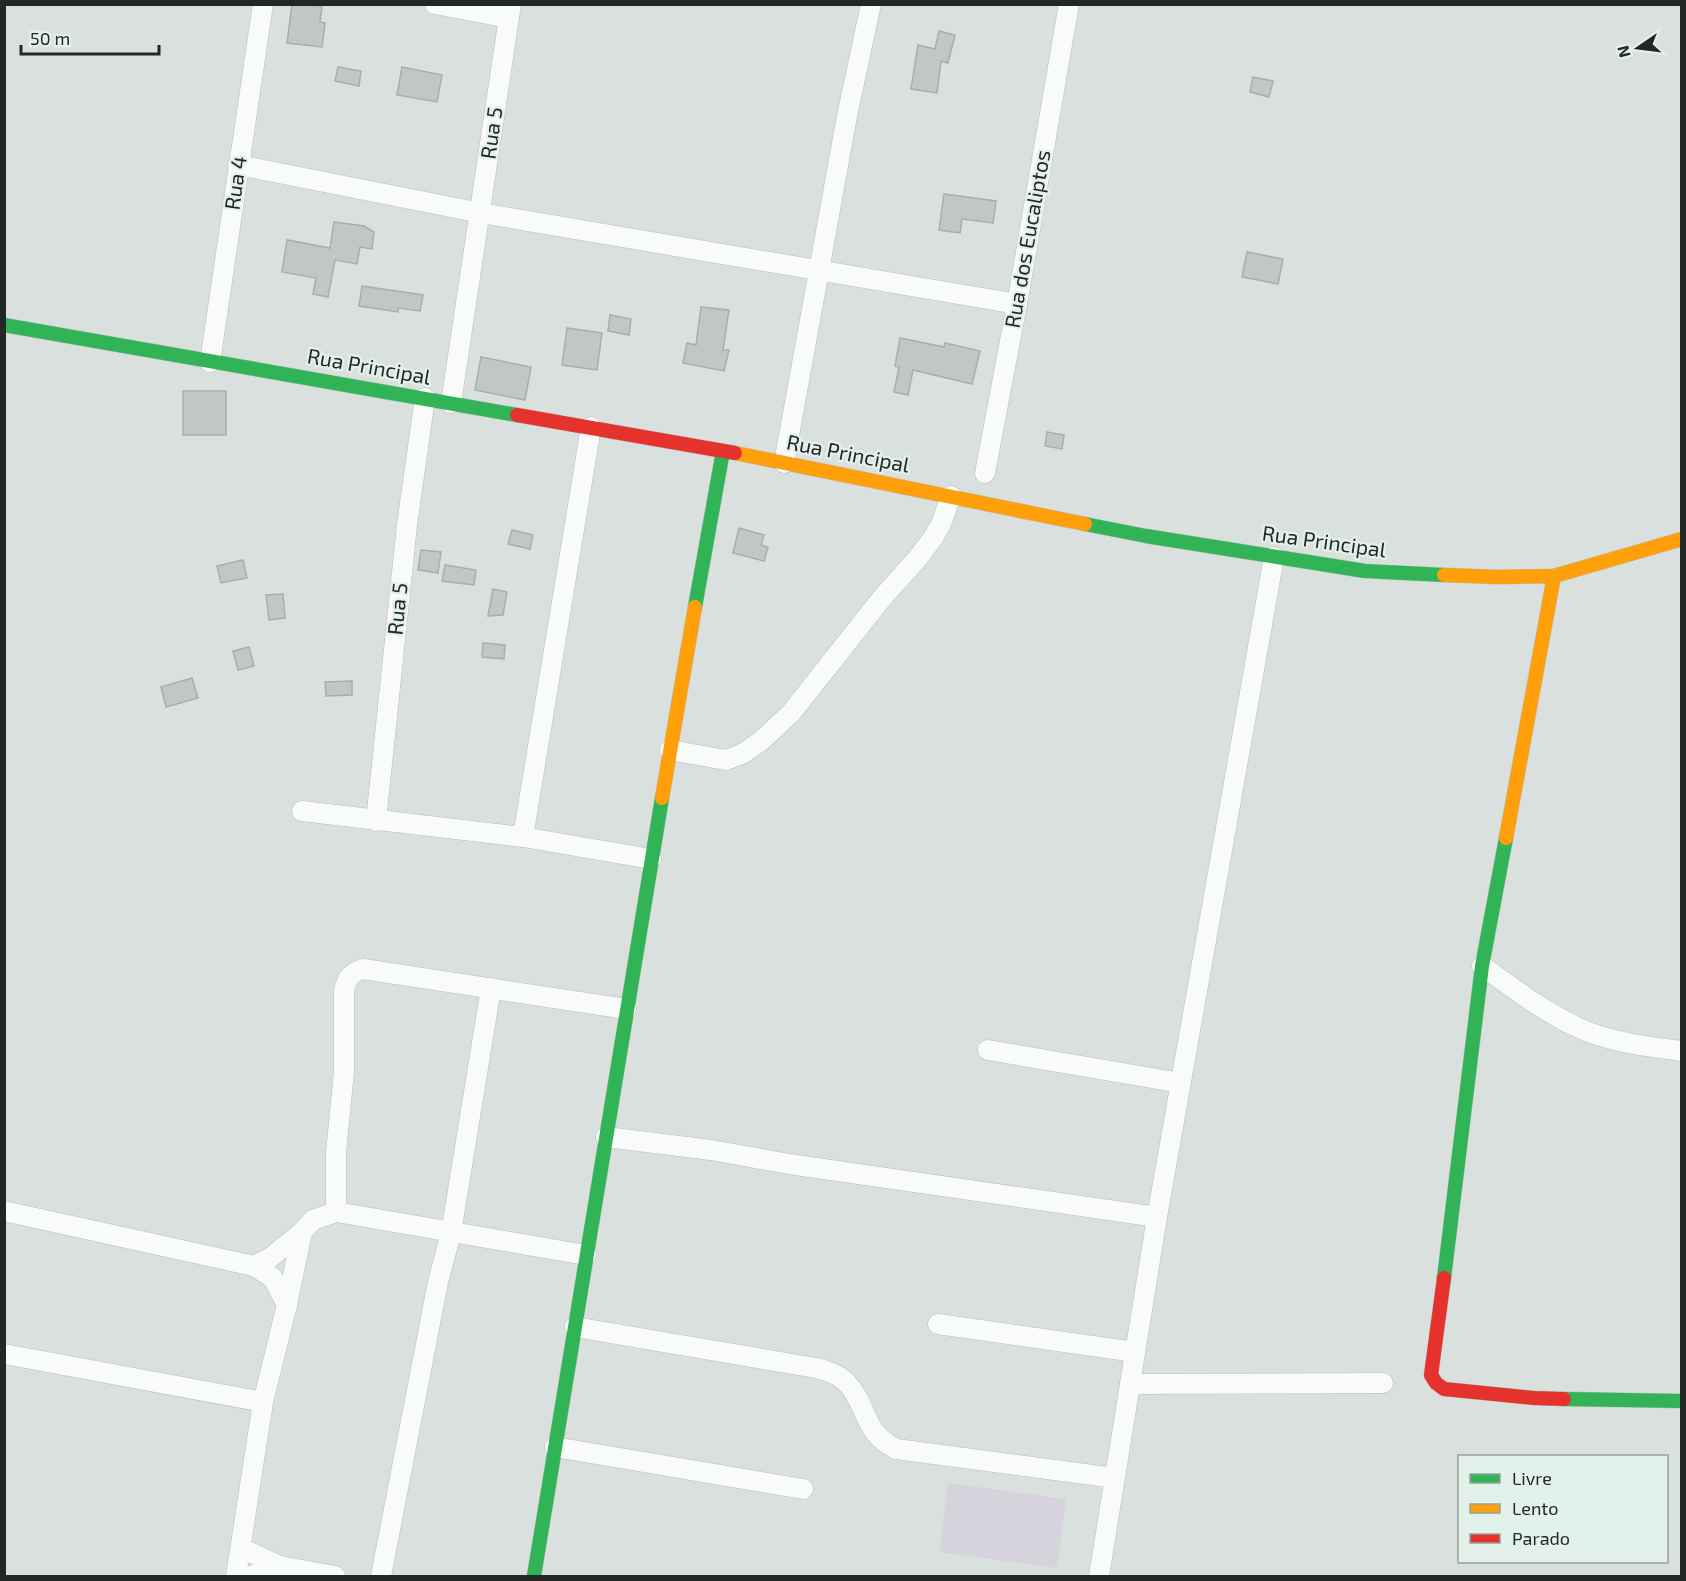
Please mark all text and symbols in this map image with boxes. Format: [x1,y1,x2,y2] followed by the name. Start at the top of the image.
[21,18,159,56] scale bar
[1608,18,1668,78] north arrow
[30,27,70,49] text: 50 m
[1612,44,1634,60] text: N
[474,105,507,160] street label: Rua 5
[999,148,1054,330] street label: Rua dos Eucaliptos
[218,154,251,211] street label: Rua 4
[306,342,434,389] street label: Rua Principal
[785,428,913,477] street label: Rua Principal
[1261,519,1388,562] street label: Rua Principal
[381,581,412,636] street label: Rua 5
[1458,1455,1668,1563] legend
[1512,1467,1552,1489] text: Livre
[1512,1497,1558,1519] text: Lento
[1512,1527,1570,1549] text: Parado

